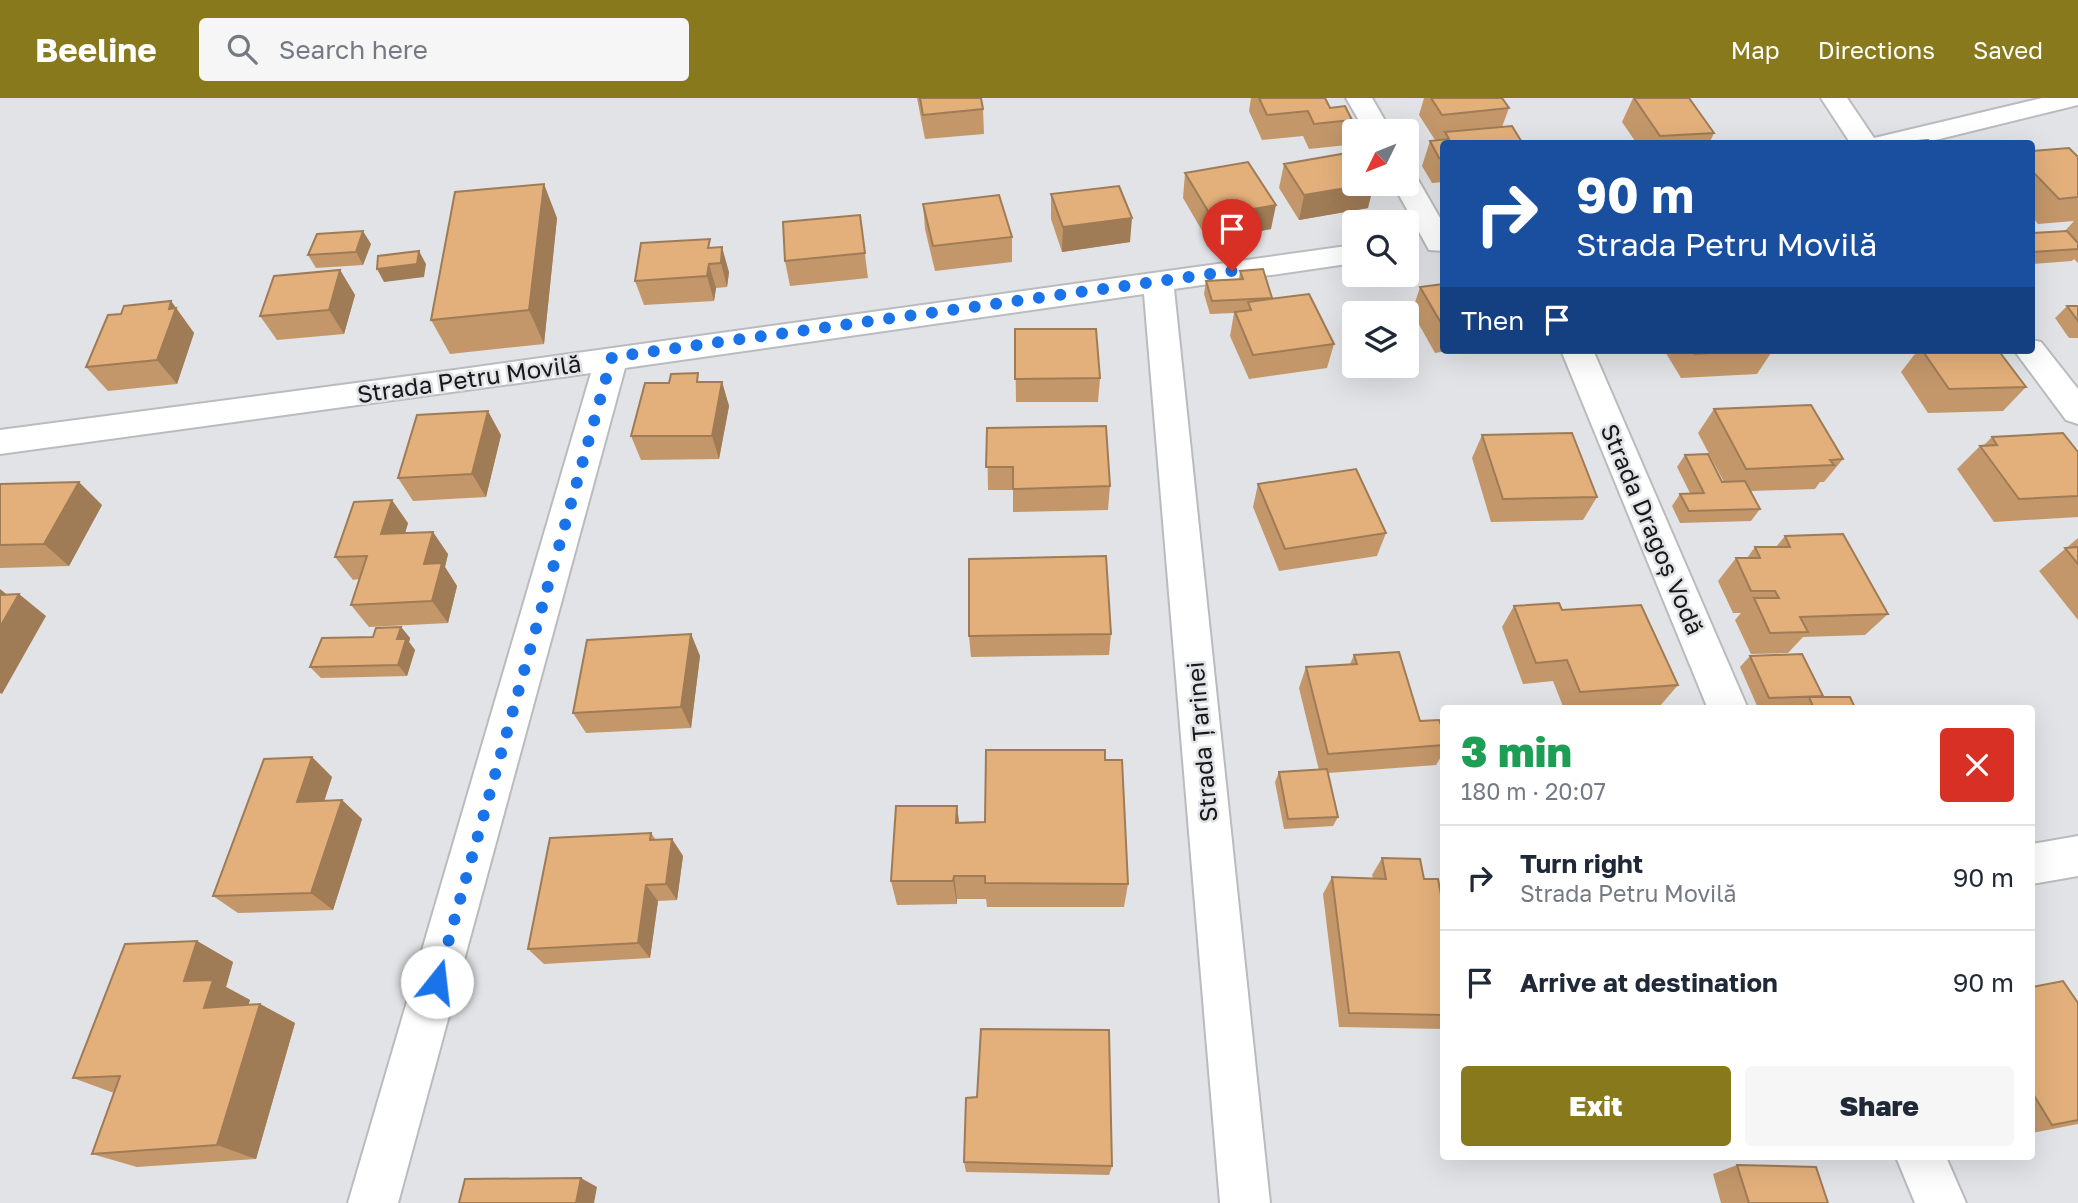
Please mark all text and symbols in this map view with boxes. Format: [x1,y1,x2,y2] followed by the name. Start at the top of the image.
[199,18,689,81] search box
[35,30,157,69] text: Beeline
[223,30,261,68] icon: search
[279,34,428,65] text: Search here
[1731,35,1780,64] text: Map
[1818,35,1935,64] text: Directions
[1973,35,2043,64] text: Saved
[1342,119,1419,196] north arrow
[1342,119,1419,378] map controls
[1576,165,1694,224] text: 90 m
[1461,168,1552,259] icon: right
[1202,199,1262,271] pin
[1213,210,1251,248] icon: arrive
[1342,210,1419,287] button: search
[1576,225,1877,263] text: Strada Petru Movilă
[1342,301,1419,378] button: layers
[1538,301,1576,339] icon: arrive
[1461,305,1524,336] text: Then
[355,348,583,408] street label: Strada Petru Movilă
[1595,419,1711,639] street label: Strada Dragoș Vodă
[1180,661,1223,823] street label: Strada Țarinei
[1461,726,1572,776] text: 3 min
[1940,728,2014,802] button: close
[1461,777,1606,805] text: 180 m · 20:07
[1520,848,1643,879] text: Turn right
[1461,859,1499,897] icon: right
[1953,862,2014,893] text: 90 m
[1520,879,1737,907] text: Strada Petru Movilă
[400,945,474,1019] position arrow
[1461,964,1499,1002] icon: arrive
[1520,967,1778,998] text: Arrive at destination
[1953,967,2014,998] text: 90 m
[1461,1066,1731,1146] button: Exit
[1745,1066,2014,1146] button: Share

